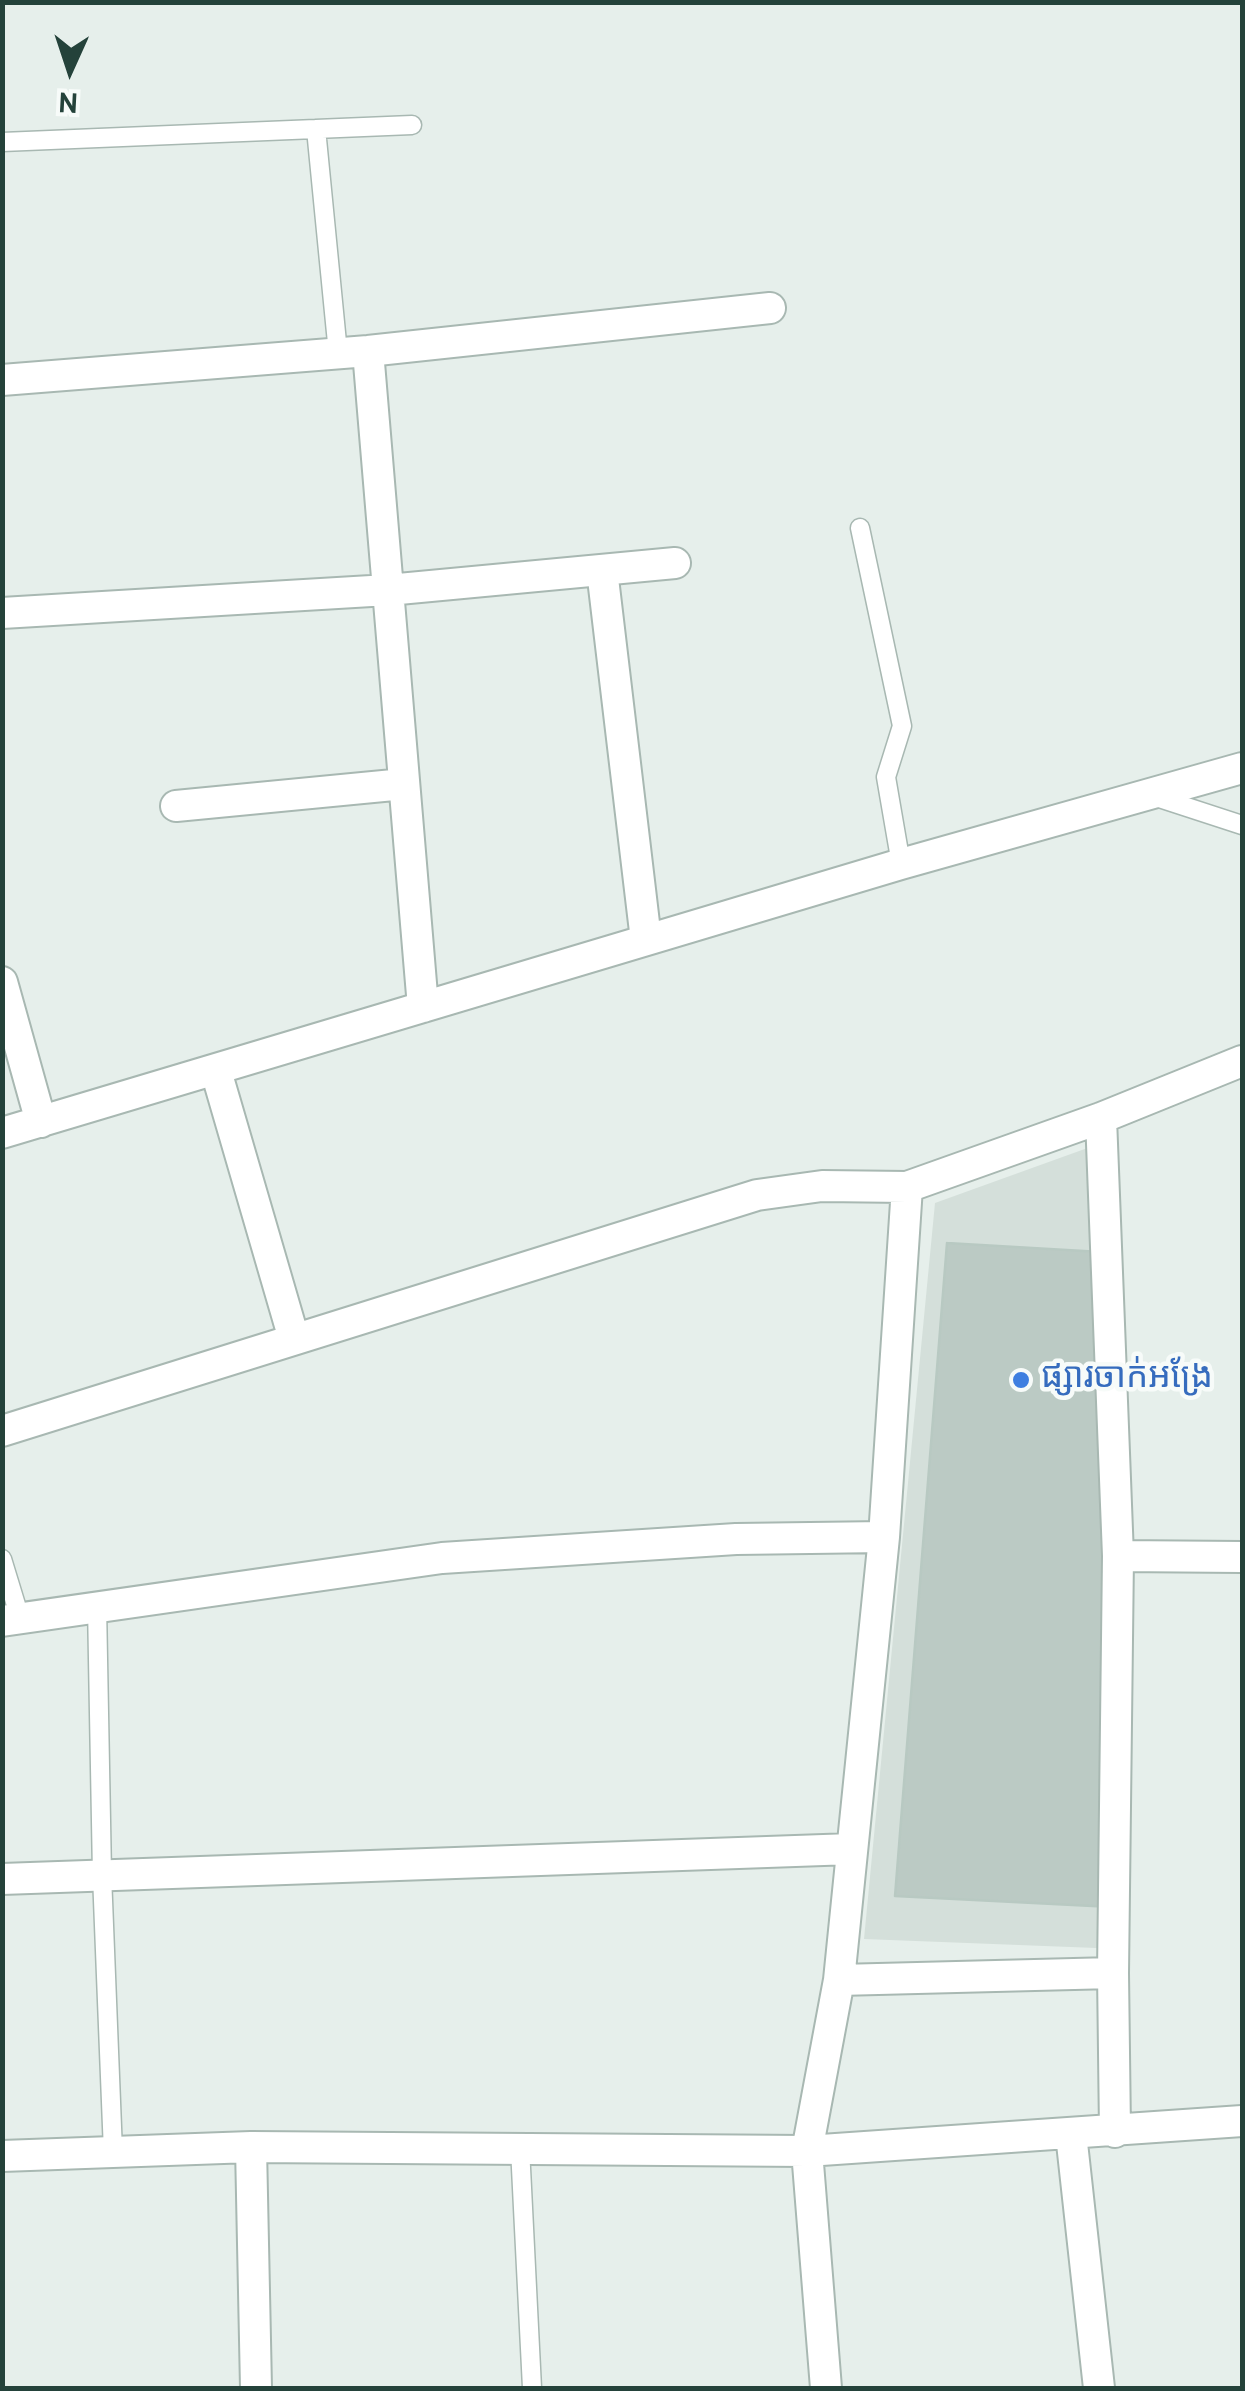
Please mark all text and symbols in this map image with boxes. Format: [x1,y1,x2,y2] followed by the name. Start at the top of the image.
[20,20,120,120] north arrow
[57,81,79,118] text: N
[1041,1359,1213,1401] place label: ផ្សារចាក់អង្រែ
[1010,1369,1032,1391] marker: ផ្សារចាក់អង្រែ

